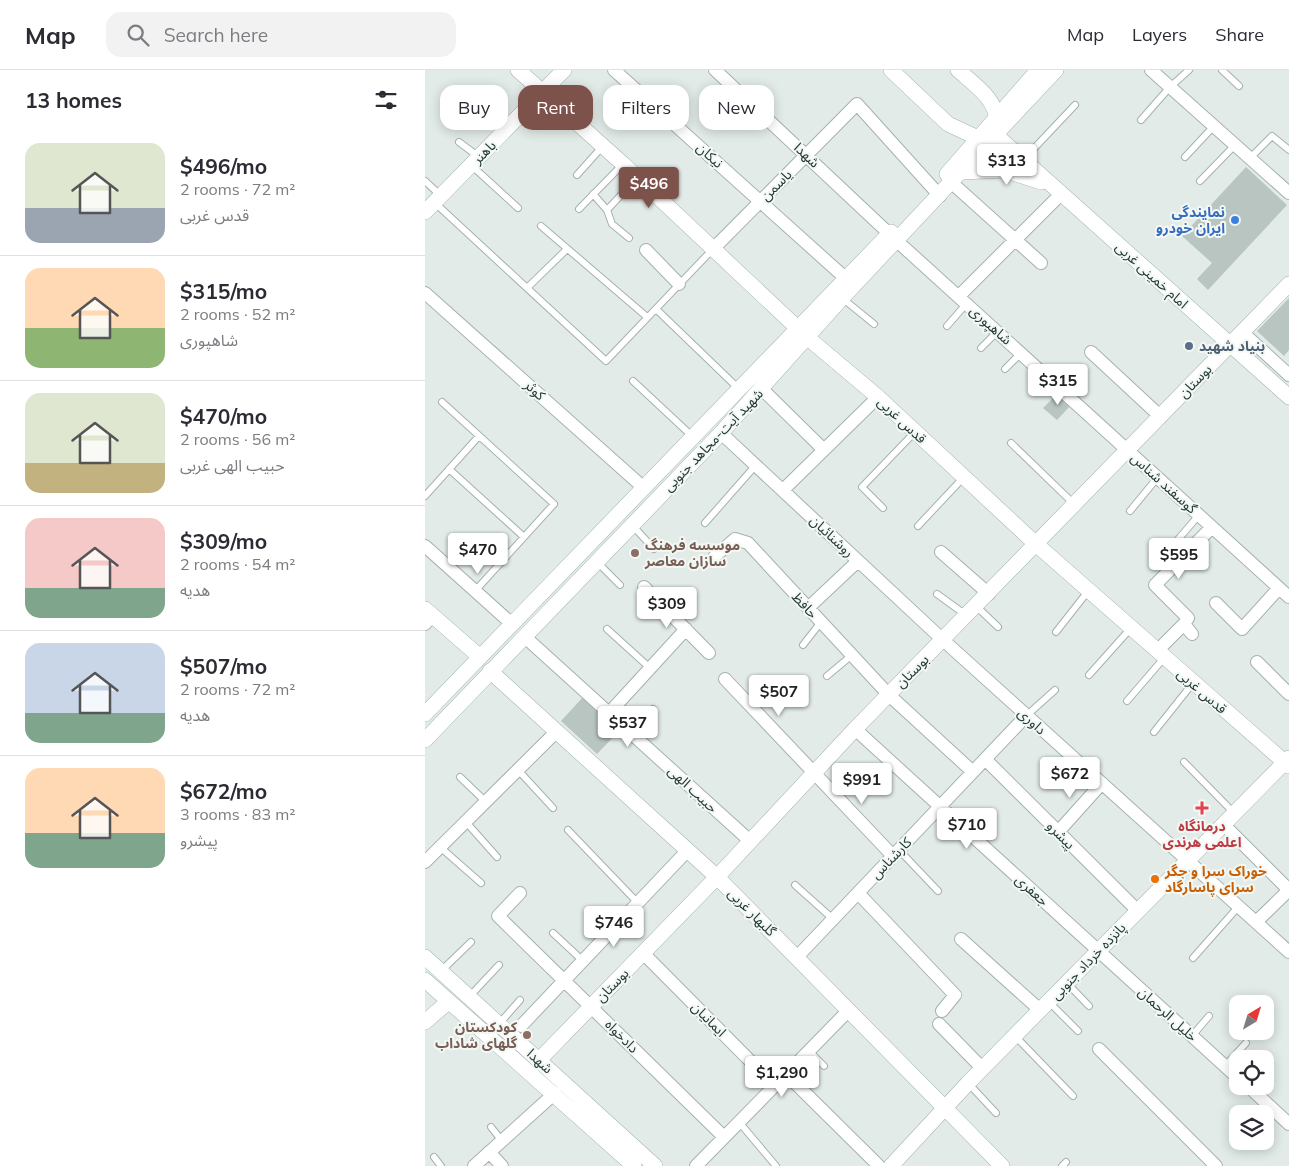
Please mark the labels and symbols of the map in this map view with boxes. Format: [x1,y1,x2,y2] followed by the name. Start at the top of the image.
[468,136,500,168] street label: باهنر
[693,138,727,172] street label: نیکان
[790,139,824,171] street label: شهدا
[977,144,1037,186] pin: $313
[756,165,796,205] street label: یاسمن
[619,166,679,209] pin: $496
[1156,203,1225,237] place label: نمایندگی ایران خودرو
[1229,214,1241,226] marker: نمایندگی ایران خودرو
[1111,238,1192,314] street label: امام خمینی غربی
[965,301,1016,349] street label: شاهپوری
[1199,337,1265,355] place label: بنیاد شهید
[1183,340,1195,352] marker: بنیاد شهید
[1175,360,1216,402] street label: بوستان
[1028,364,1088,406] pin: $315
[520,375,549,404] street label: کوثر
[659,385,767,495] street label: شهید آیت-مجاهد جنوبی
[874,393,930,447] street label: قدس غربی
[1127,449,1201,518] street label: گوسفند شناس
[806,511,858,561] street label: روشنائیان
[448,532,508,575] pin: $470
[644,536,740,570] place label: موسسه فرهنگ سازان معاصر
[1149,538,1209,580] pin: $595
[629,547,641,559] marker: موسسه فرهنگ سازان معاصر
[637,586,697,629] pin: $309
[788,588,822,622] street label: حافظ
[891,650,933,692] street label: بوستان
[1173,664,1231,718] street label: قدس غربی
[749,674,809,717] pin: $507
[1014,704,1050,739] street label: داوری
[598,706,658,748] pin: $537
[1040,756,1100,799] pin: $672
[664,761,722,817] street label: حبیب الهی
[832,762,892,805] pin: $991
[1195,801,1209,815] marker: درمانگاه اعلمی هرندی
[937,808,997,850] pin: $710
[1042,817,1079,854] street label: پیشرو
[1163,817,1242,851] place label: درمانگاه اعلمی هرندی
[867,833,915,883] street label: کارشناس
[1164,862,1267,897] place label: خوراک سرا و جگر سرای پاسارگاد
[1012,870,1052,910] street label: جعفری
[1149,873,1161,885] marker: خوراک سرا و جگر سرای پاسارگاد
[724,884,780,940] street label: گلبهار غربی
[584,906,644,948] pin: $746
[1047,919,1130,1004] street label: پانزده خرداد جنوبی
[592,964,633,1006] street label: بوستان
[1135,983,1201,1045] street label: خلیل الرحمان
[1229,995,1274,1040] north arrow
[688,998,730,1040] street label: ایمانیان
[601,1015,643,1057] street label: دادخواه
[435,1018,518,1052] place label: کودکستان گلهای شاداب
[521,1029,533,1041] marker: کودکستان گلهای شاداب
[523,1045,557,1077] street label: شهدا
[741,1056,823,1098] pin: $1,290

